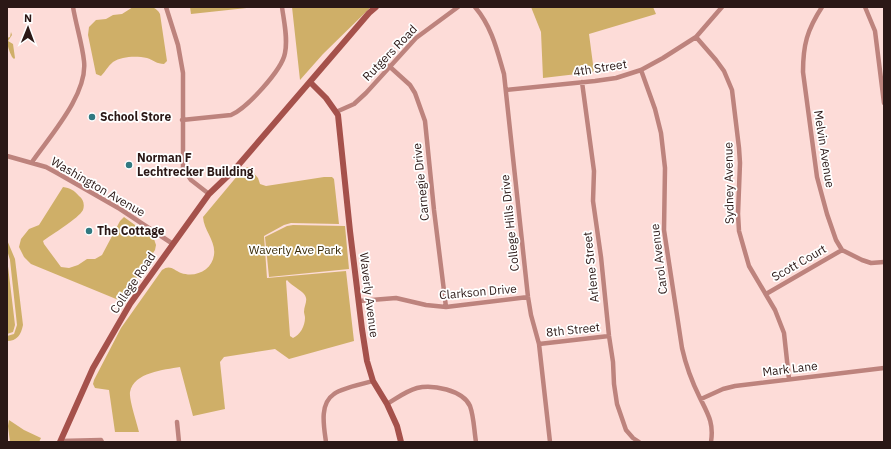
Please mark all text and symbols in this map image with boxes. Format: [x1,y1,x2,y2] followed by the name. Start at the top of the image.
[8,8,48,48] north arrow
[24,11,32,25] text: N
[359,22,420,84] street label: Rutgers Road
[572,56,628,79] street label: 4th Street
[100,109,171,124] place label: School Store
[811,109,838,189] street label: Melvin Avenue
[87,112,97,122] marker: School Store
[720,141,737,224] street label: Sydney Avenue
[409,142,432,222] street label: Carnegie Drive
[137,150,254,179] place label: Norman F Lechtrecker Building
[48,153,148,220] street label: Washington Avenue
[124,160,134,170] marker: Norman F Lechtrecker Building
[497,173,522,272] street label: College Hills Drive
[647,222,670,295] street label: Carol Avenue
[97,223,165,238] place label: The Cottage
[84,226,94,236] marker: The Cottage
[579,231,602,303] street label: Arlene Street
[769,241,829,284] street label: Scott Court
[249,242,342,257] park label: Waverly Ave Park
[107,249,159,316] street label: College Road
[357,251,382,339] street label: Waverly Avenue
[439,281,518,302] street label: Clarkson Drive
[545,319,601,340] street label: 8th Street
[761,358,819,379] street label: Mark Lane

